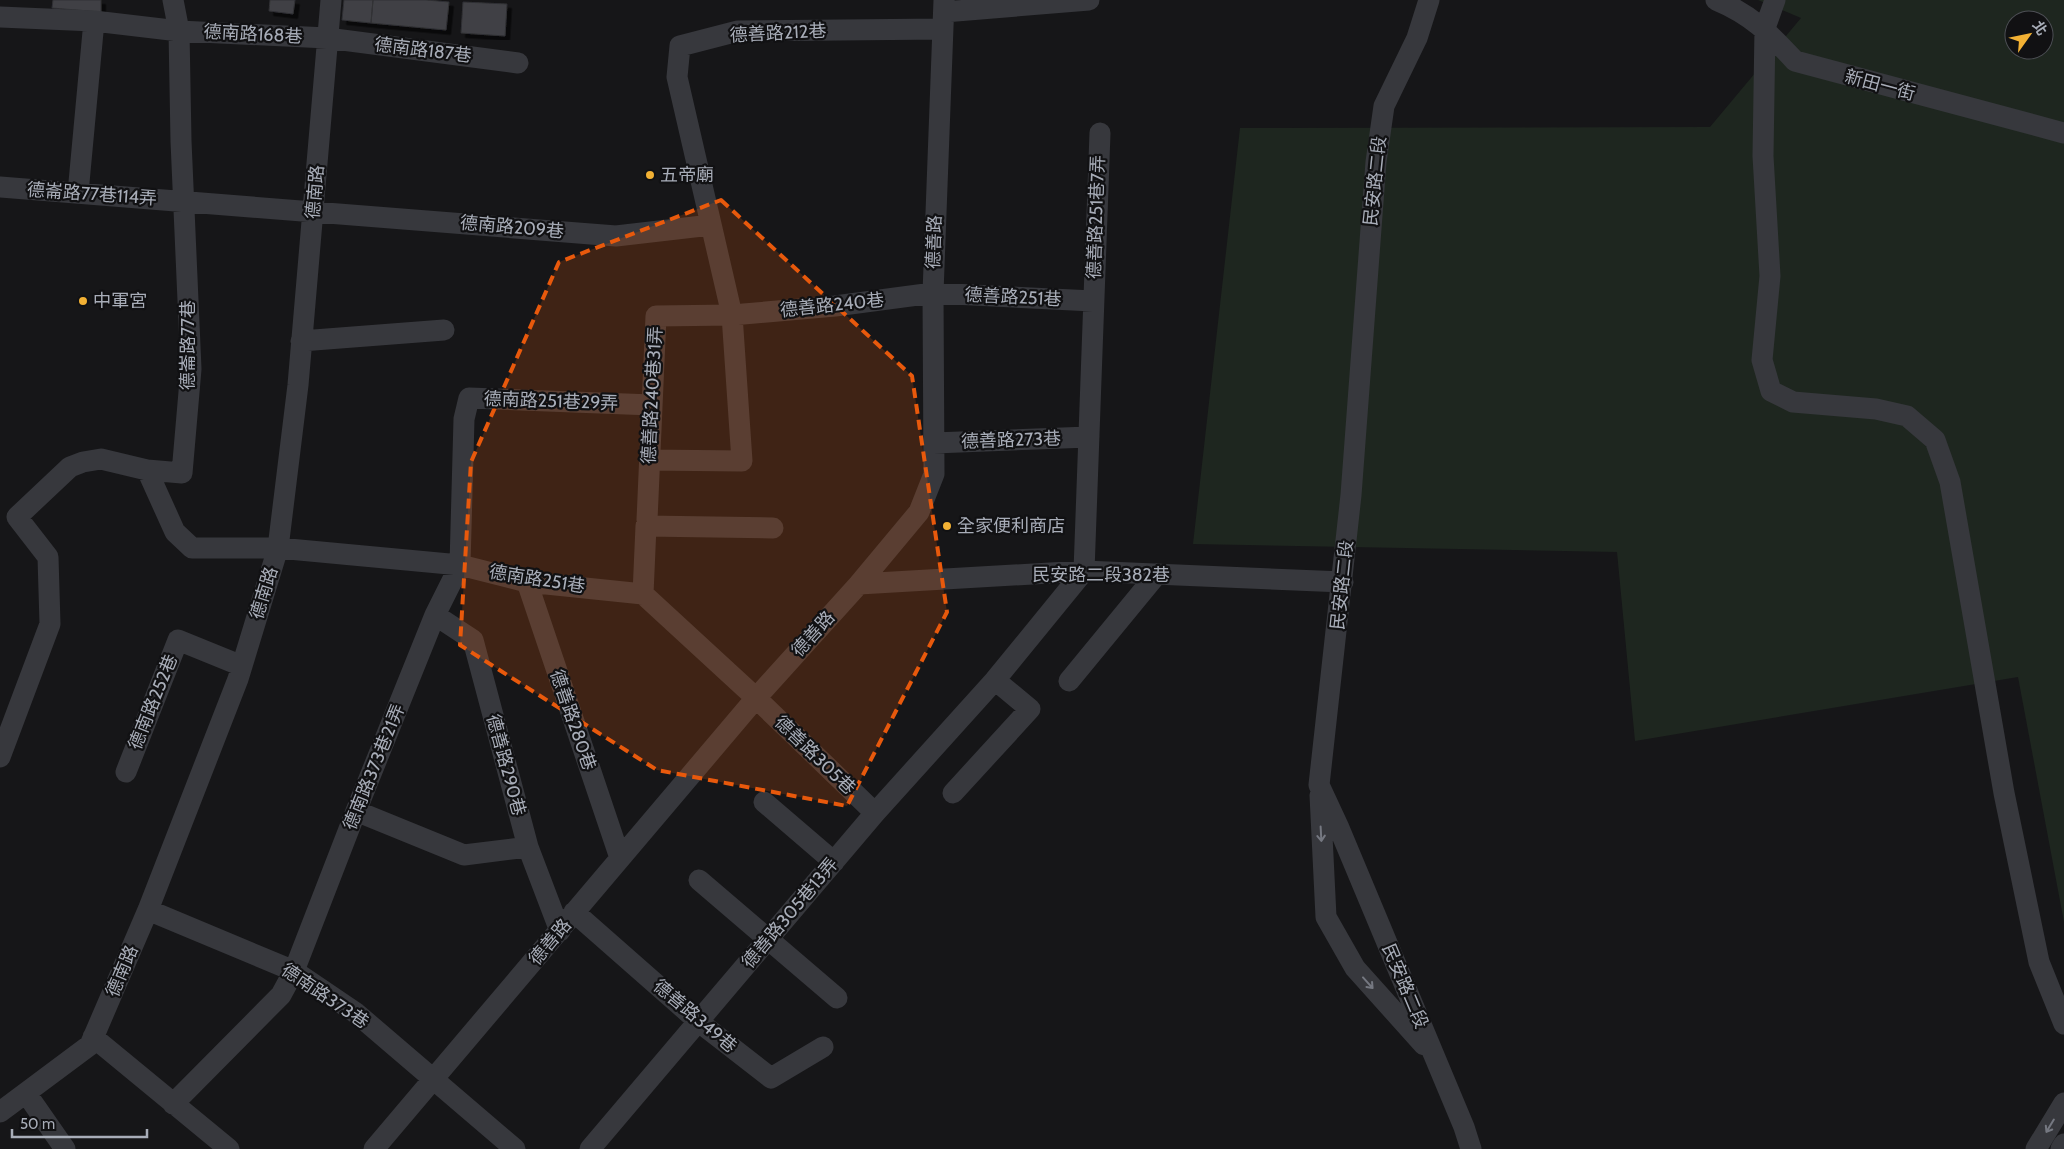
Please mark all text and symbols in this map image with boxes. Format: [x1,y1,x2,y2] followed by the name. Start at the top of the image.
[2004,10,2054,60] north arrow
[2029,17,2051,39] text: 北
[729,19,827,47] street label: 德善路212巷
[203,20,303,48] street label: 德南路168巷
[373,33,473,67] street label: 德南路187巷
[1842,65,1918,105] street label: 新田一街
[1359,135,1391,227] street label: 民安路二段
[1083,155,1109,279] street label: 德善路251巷7弄
[302,164,328,220] street label: 德南路
[660,164,714,186] place label: 五帝廟
[644,169,656,181] marker: 五帝廟
[26,178,158,210] street label: 德崙路77巷114弄
[459,211,565,243] street label: 德南路209巷
[922,215,946,269] street label: 德善路
[964,283,1062,311] street label: 德善路251巷
[779,289,885,321] street label: 德善路240巷
[93,290,147,312] place label: 中軍宮
[77,295,89,307] marker: 中軍宮
[177,300,199,390] street label: 德崙路77巷
[637,326,667,464] street label: 德善路240巷31弄
[483,388,619,414] street label: 德南路251巷29弄
[961,427,1061,453] street label: 德善路273巷
[957,515,1065,537] place label: 全家便利商店
[941,520,953,532] marker: 全家便利商店
[1326,539,1358,631] street label: 民安路二段
[487,561,587,597] street label: 德南路251巷
[246,564,282,622] street label: 德南路
[1032,564,1170,586] street label: 民安路二段382巷
[787,607,839,661] street label: 德善路
[124,651,182,753] street label: 德南路252巷
[546,667,600,773] street label: 德善路280巷
[339,701,409,833] street label: 德南路373巷21弄
[770,711,860,799] street label: 德善路305巷
[482,712,530,818] street label: 德善路290巷
[1317,825,1326,841] one-way arrow
[737,853,843,973] street label: 德善路305巷13弄
[524,914,576,970] street label: 德善路
[1377,940,1433,1032] street label: 民安路二段
[101,942,143,1000] street label: 德南路
[277,959,373,1033] street label: 德南路373巷
[649,975,741,1057] street label: 德善路349巷
[1363,977,1374,990] one-way arrow
[12,1106,148,1138] scale bar
[20,1115,55,1133] text: 50 m
[2045,1118,2055,1132] one-way arrow

